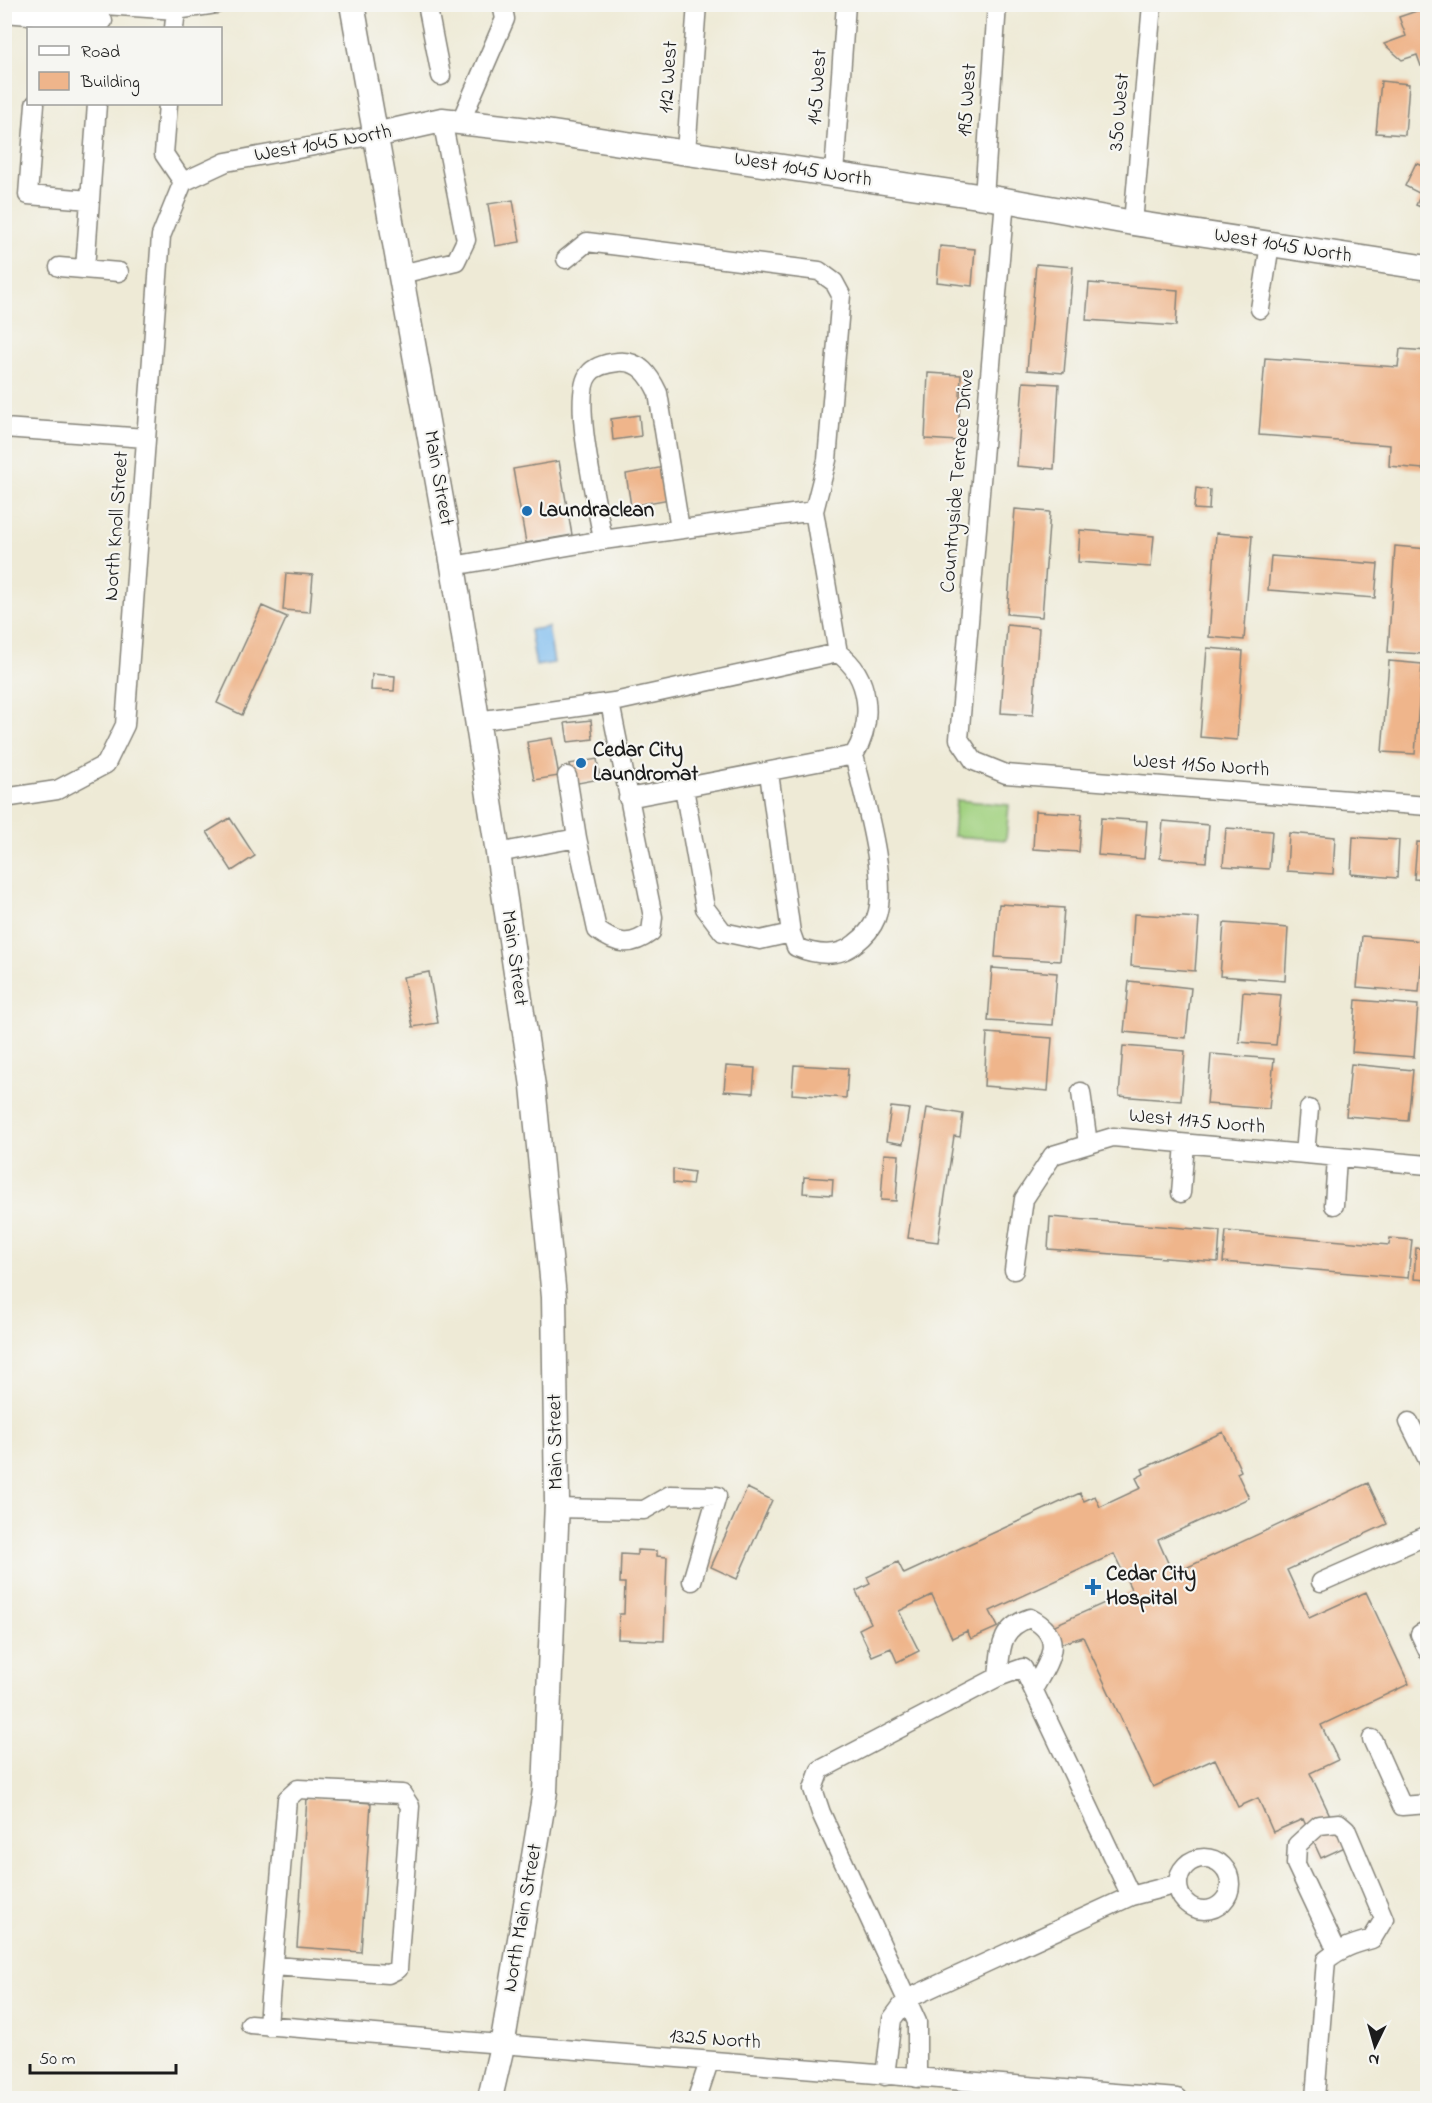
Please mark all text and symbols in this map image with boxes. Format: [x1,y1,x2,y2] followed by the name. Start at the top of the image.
[27,27,222,105] legend
[81,40,120,66] text: Road
[652,40,686,114] street label: 112 West
[800,48,836,126] street label: 145 West
[950,62,986,138] street label: 195 West
[80,70,140,97] text: Building
[1102,72,1138,152] street label: 350 West
[252,117,394,171] street label: West 1045 North
[732,144,874,196] street label: West 1045 North
[1212,220,1354,272] street label: West 1045 North
[933,367,985,594] street label: Countryside Terrace Drive
[415,428,461,528] street label: Main Street
[97,450,137,602] street label: North Knoll Street
[539,496,654,526] place label: Laundraclean
[520,504,534,518] marker: Laundraclean
[593,736,699,790] place label: Cedar City Laundromat
[1132,746,1270,786] street label: West 1150 North
[574,756,588,770] marker: Cedar City Laundromat
[492,908,536,1008] street label: Main Street
[1128,1101,1266,1143] street label: West 1175 North
[540,1394,572,1490] street label: Main Street
[1106,1560,1196,1614] place label: Cedar City Hospital
[1084,1578,1102,1596] marker: Cedar City Hospital
[495,1841,551,1995] street label: North Main Street
[1345,2016,1405,2076] north arrow
[668,2022,762,2058] street label: 1325 North
[30,2037,176,2075] scale bar
[39,2047,76,2073] text: 50 m
[1367,2047,1380,2071] text: N

